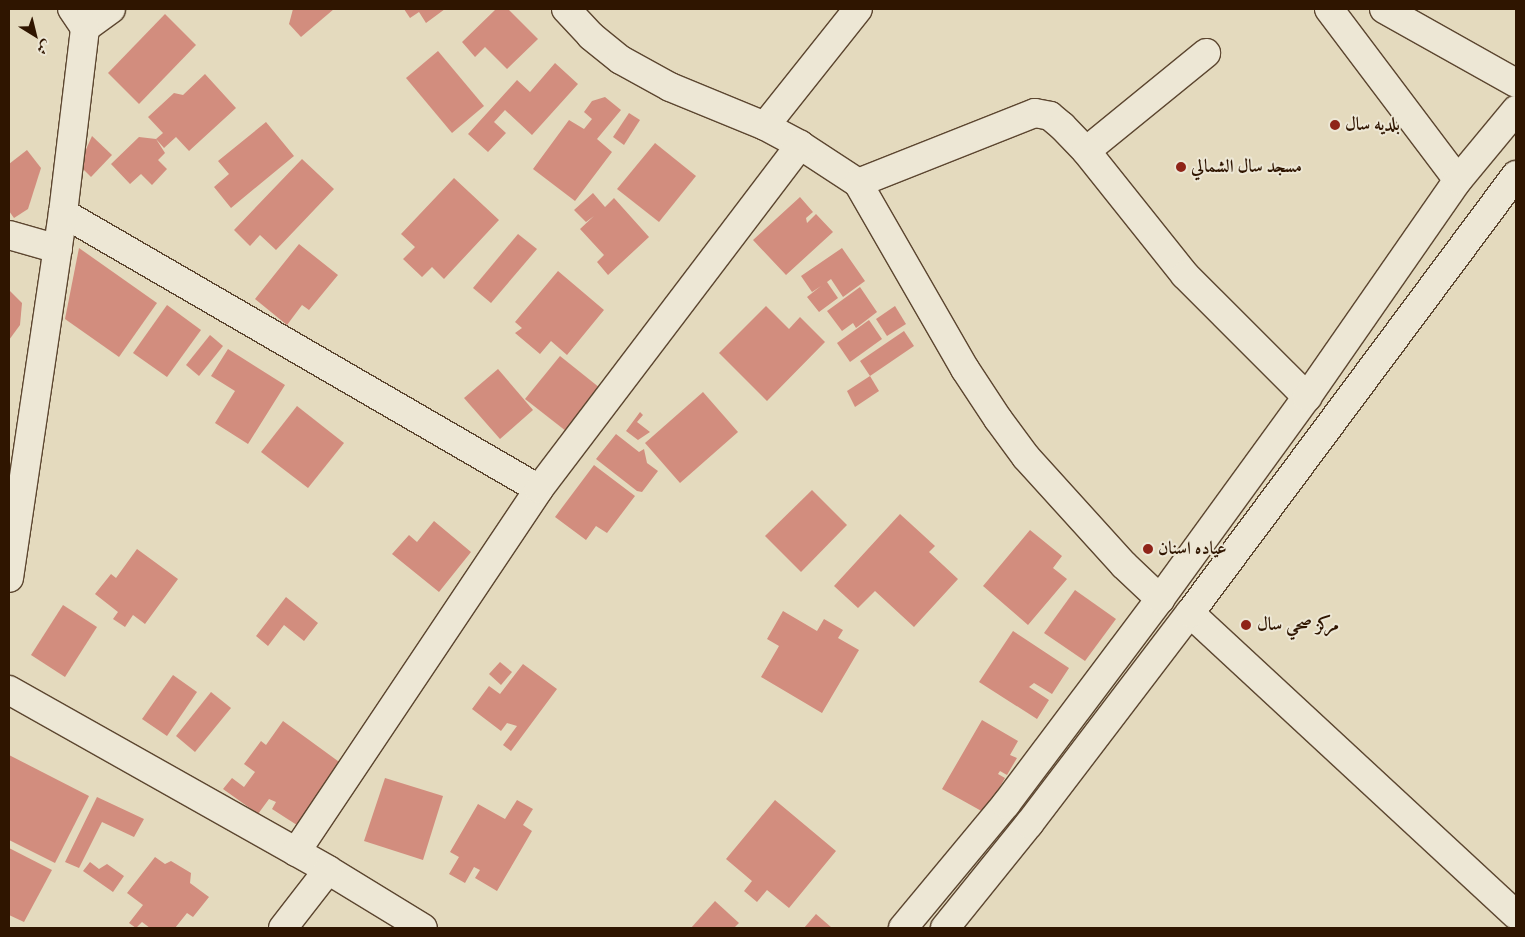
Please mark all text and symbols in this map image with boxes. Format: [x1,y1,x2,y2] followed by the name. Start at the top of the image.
[10,10,60,60] north arrow
[33,36,55,58] text: ش
[1345,114,1400,136] place label: بلديه سال
[1329,119,1341,131] marker: بلديه سال
[1191,156,1302,178] place label: مسجد سال الشمالي
[1175,161,1187,173] marker: مسجد سال الشمالي
[1158,538,1227,560] place label: عياده اسنان
[1142,543,1154,555] marker: عياده اسنان
[1257,614,1339,636] place label: مركز صحي سال
[1239,618,1253,632] marker: مركز صحي سال

